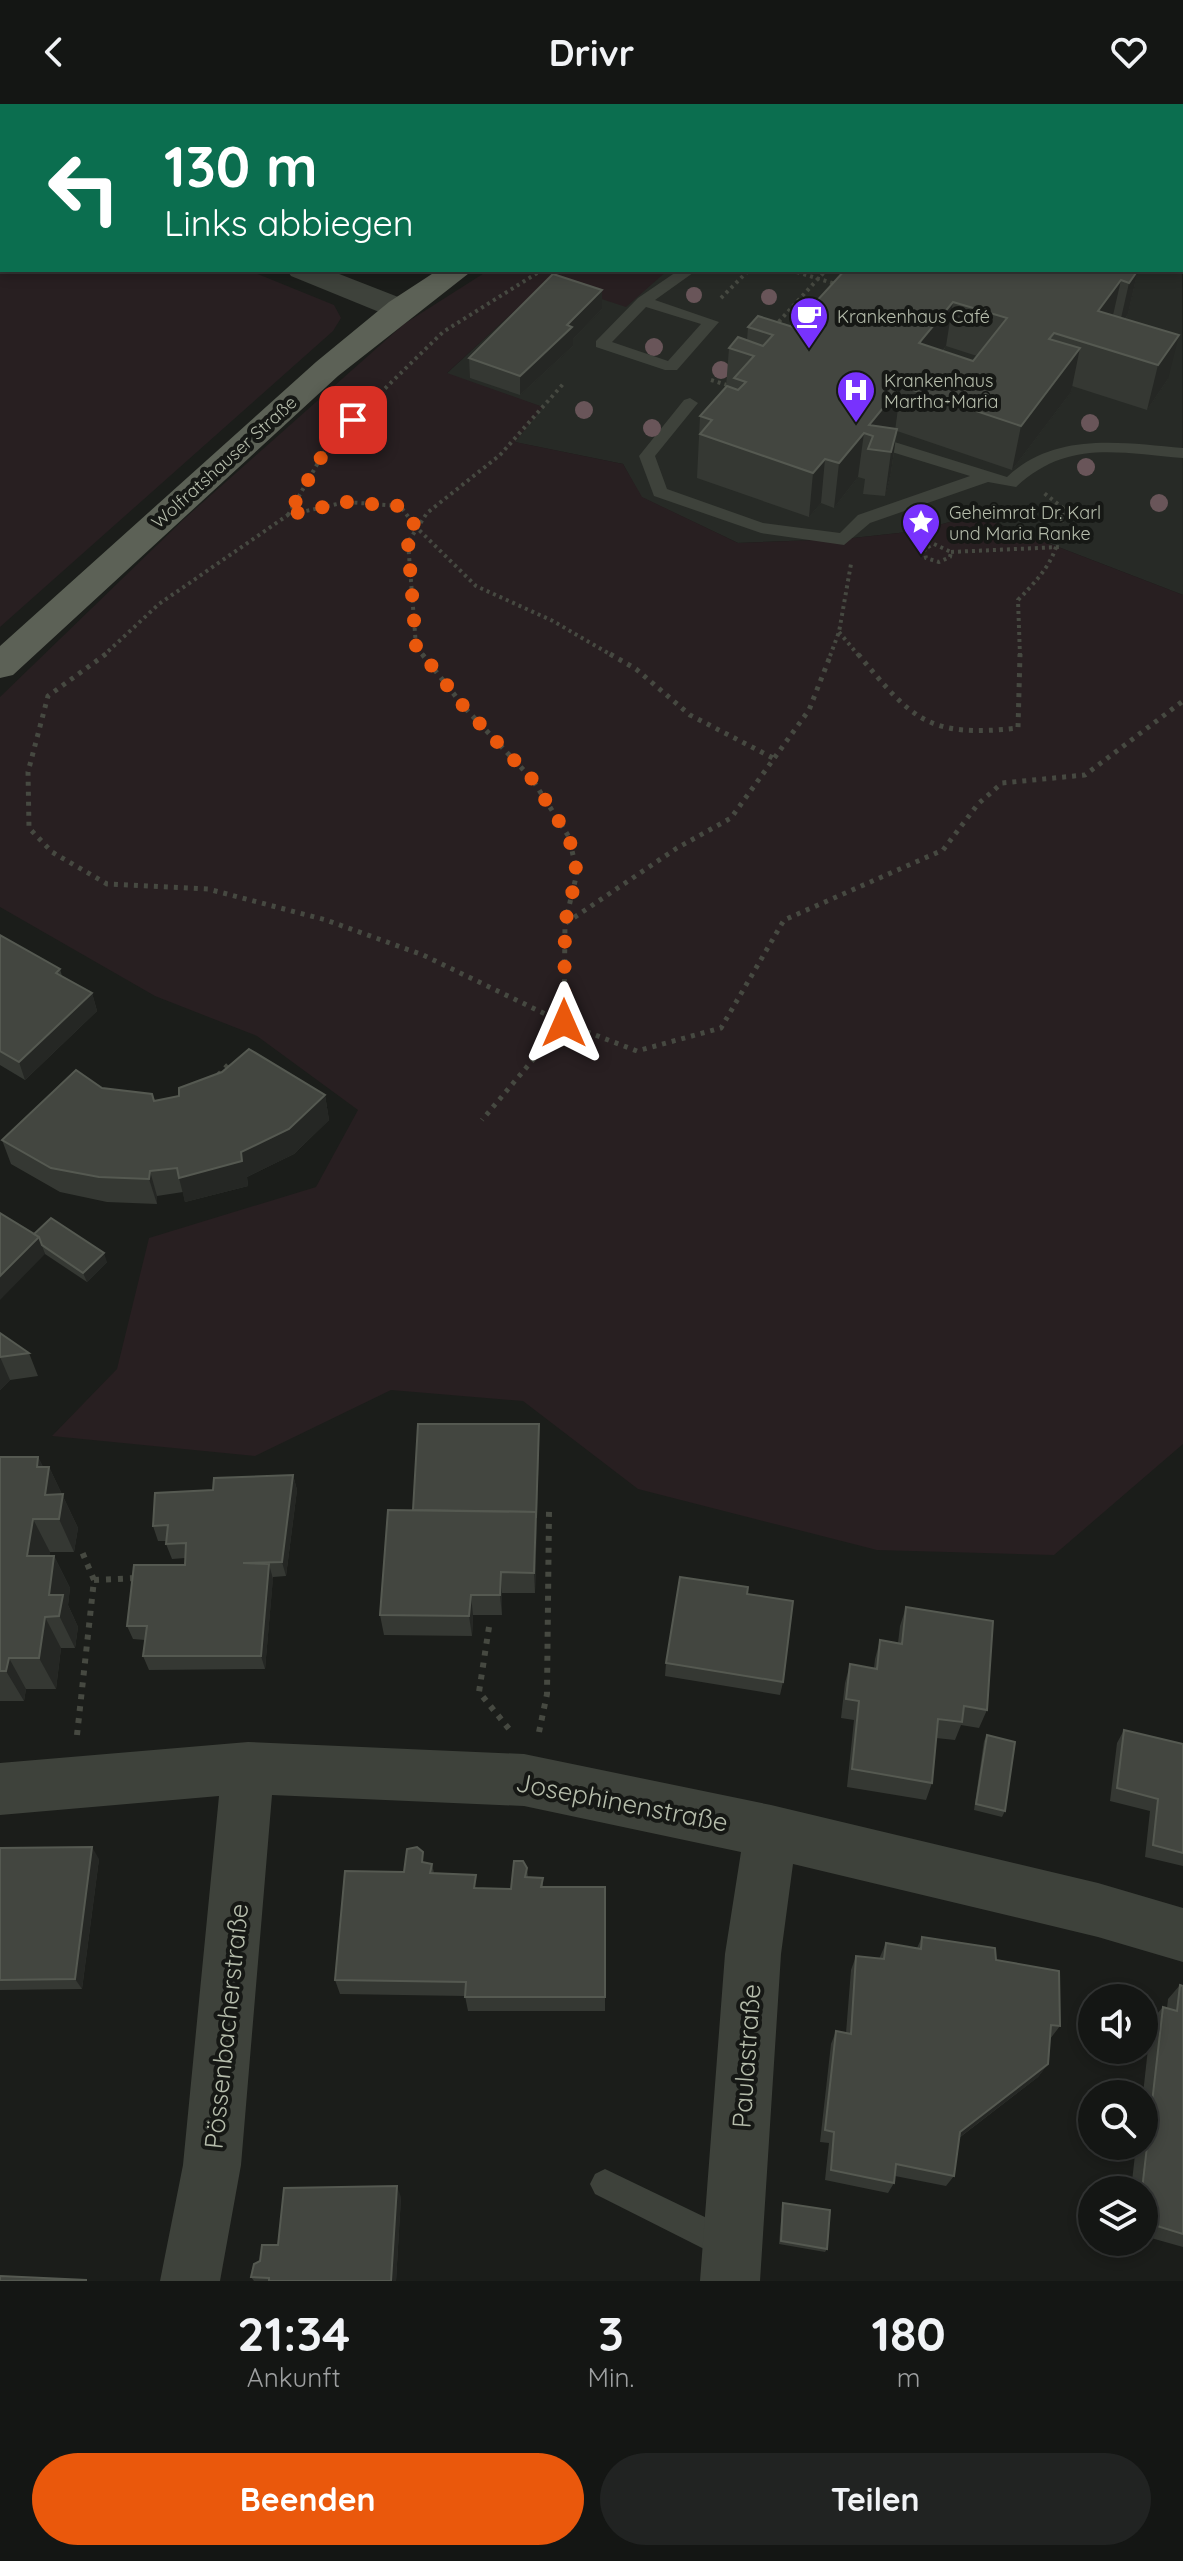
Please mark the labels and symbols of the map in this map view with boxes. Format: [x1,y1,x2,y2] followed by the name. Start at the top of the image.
[788,295,830,350] cafe icon: Krankenhaus Café
[837,305,990,328] place label: Krankenhaus Café
[835,369,877,424] hospital icon: Krankenhaus Martha-Maria
[884,369,998,413] place label: Krankenhaus Martha-Maria
[319,386,387,454] pin
[147,391,301,533] street label: Wolfratshauser Straße
[900,501,942,556] place icon: Geheimrat Dr. Karl und Maria Ranke
[949,501,1101,545] place label: Geheimrat Dr. Karl und Maria Ranke
[522,981,606,1065] position arrow
[513,1765,731,1839] street label: Josephinenstraße
[197,1902,255,2150] street label: Pössenbacherstraße
[725,1983,767,2129] street label: Paulastraße

